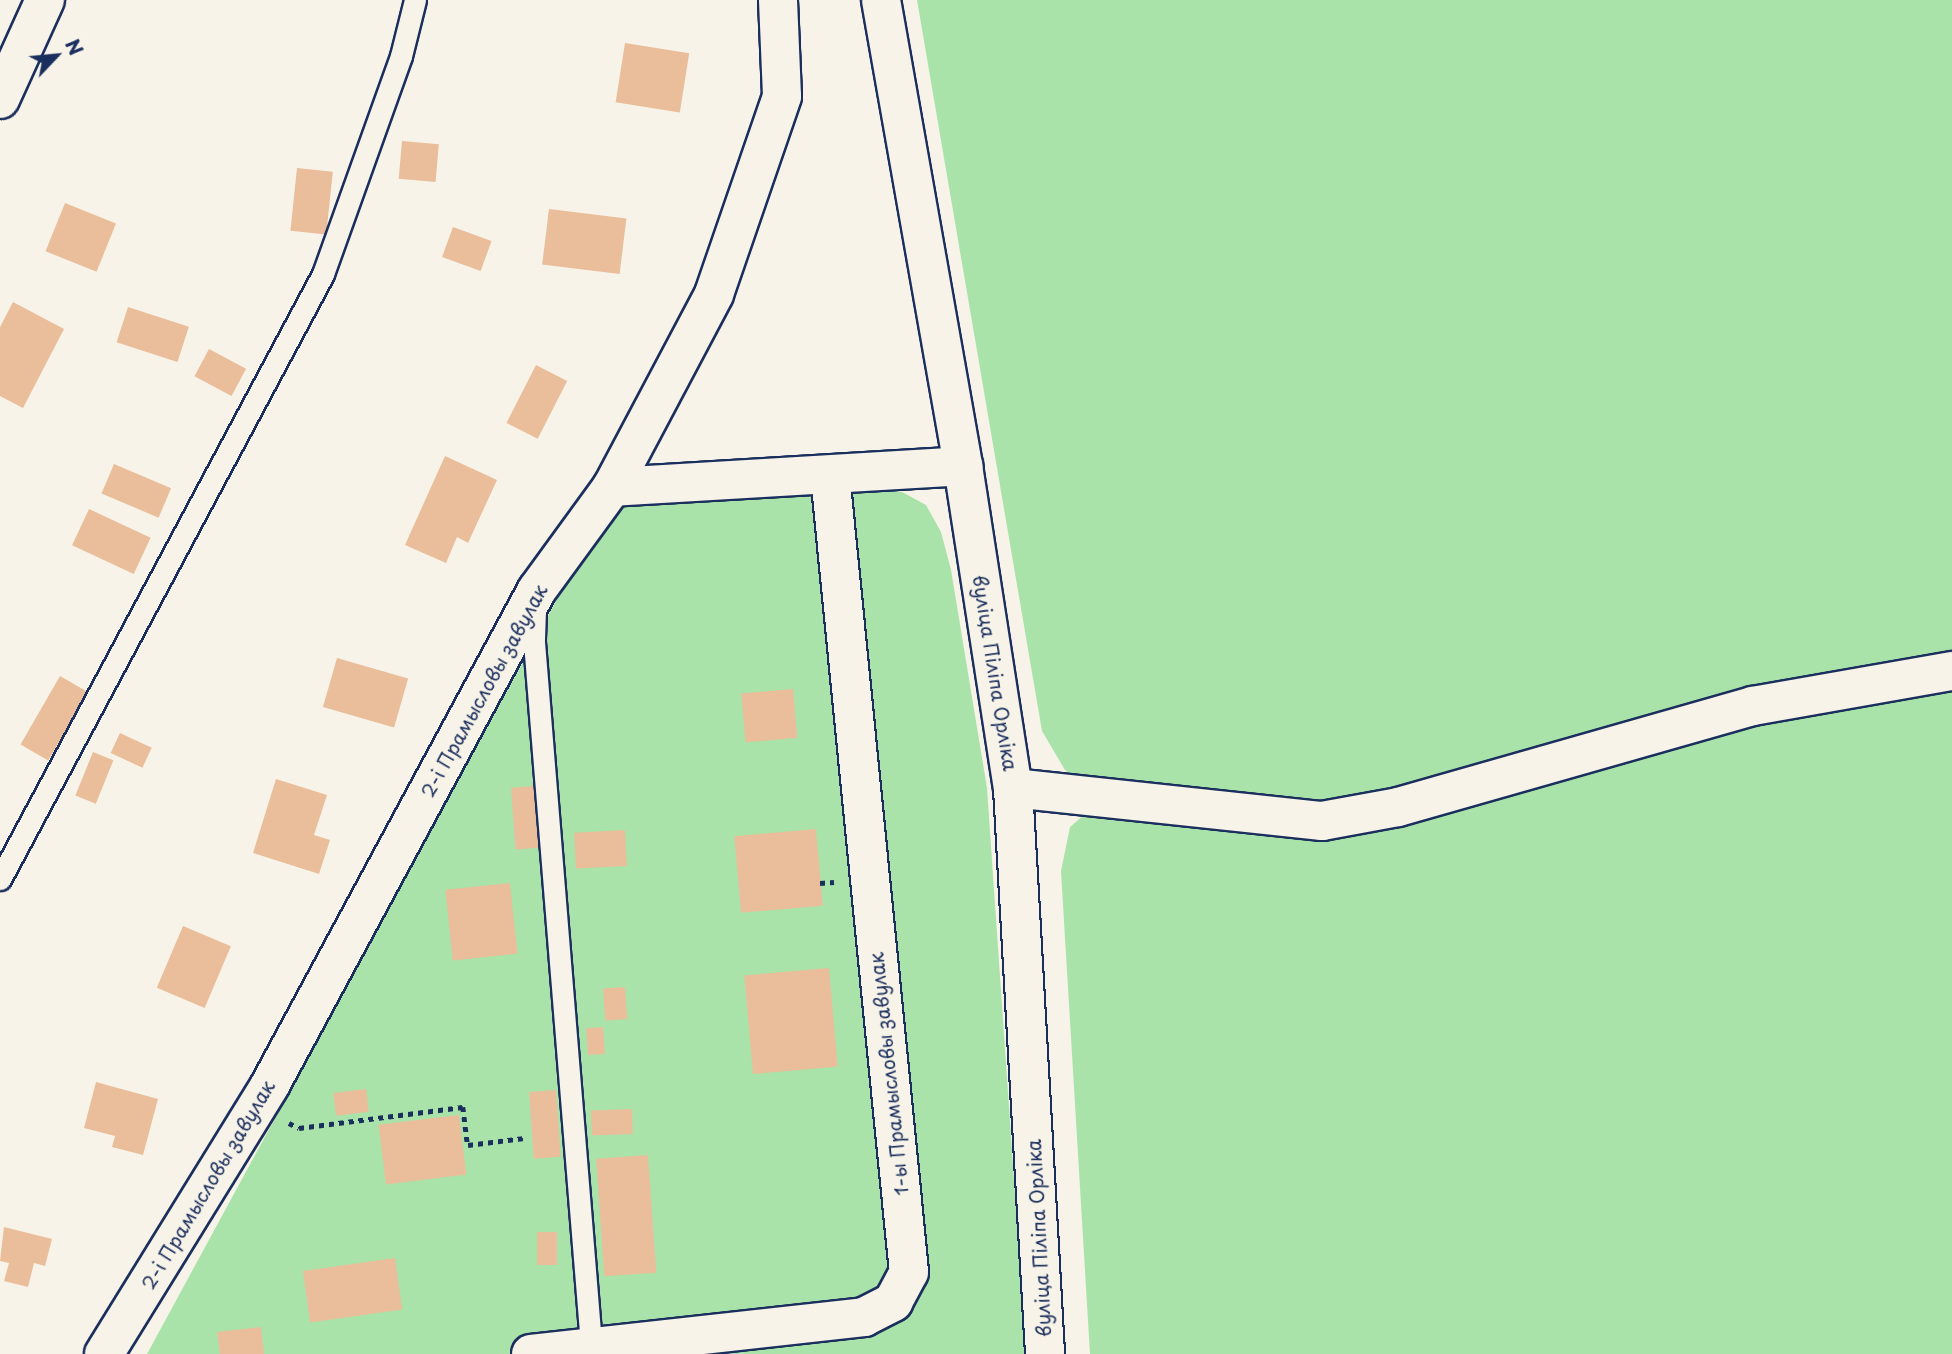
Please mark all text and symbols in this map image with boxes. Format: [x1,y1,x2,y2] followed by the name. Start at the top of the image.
[21,21,91,91] north arrow
[59,34,91,60] text: N
[968,573,1022,773] street label: вуліца Піліпа Орліка
[416,580,552,802] street label: 2-і Прамысловы завулак
[865,951,913,1197] street label: 1-ы Прамысловы завулак
[136,1076,280,1294] street label: 2-і Прамысловы завулак
[1022,1138,1056,1338] street label: вуліца Піліпа Орліка

